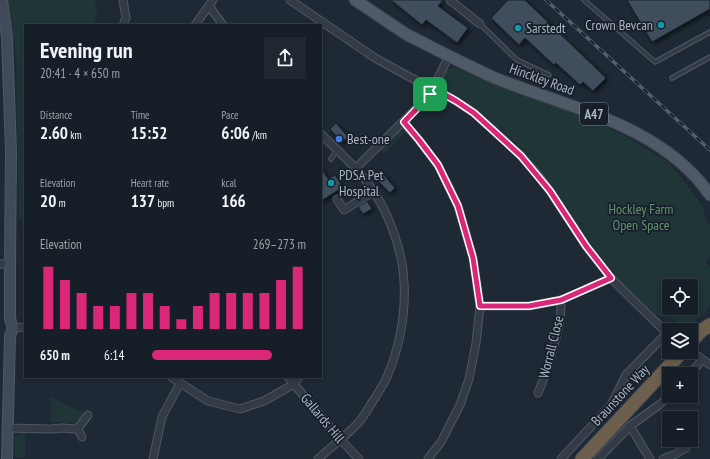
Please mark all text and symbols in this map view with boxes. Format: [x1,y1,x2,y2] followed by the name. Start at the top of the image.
[585,16,653,34] place label: Crown Bevcan
[526,19,566,37] place label: Sarstedt
[656,20,666,30] marker: Crown Bevcan
[513,23,523,33] marker: Sarstedt
[40,36,133,64] text: Evening run
[264,37,306,79] button: share
[507,59,577,99] street label: Hinckley Road
[40,65,120,82] text: 20:41 · 4 × 650 m
[413,77,447,111] pin
[419,83,441,105] icon: arrive
[580,103,608,125] road number: A47
[40,108,72,122] text: Distance
[131,108,150,122] text: Time
[221,108,239,122] text: Pace
[40,122,68,144] text: 2.60
[131,122,167,144] text: 15:52
[221,122,250,144] text: 6:06
[68,128,82,142] text: km
[250,128,267,142] text: /km
[347,130,390,148] place label: Best-one
[334,134,344,144] marker: Best-one
[339,166,383,200] place label: PDSA Pet Hospital
[40,176,75,190] text: Elevation
[131,176,169,190] text: Heart rate
[221,176,236,190] text: kcal
[326,178,336,188] marker: PDSA Pet Hospital
[40,190,56,212] text: 20
[131,190,155,212] text: 137
[221,190,246,212] text: 166
[56,196,66,210] text: m
[155,196,174,210] text: bpm
[609,200,673,234] park label: Hockley Farm Open Space
[40,236,82,253] text: Elevation
[253,236,306,253] text: 269–273 m
[662,279,698,447] map controls
[662,279,698,315] button: locate
[535,314,568,380] street label: Worrall Close
[662,323,698,359] button: layers
[40,347,70,364] text: 650 m
[104,347,124,364] text: 6:14
[587,360,653,429] street label: Braunstone Way
[662,367,698,403] button: +
[297,390,349,447] street label: Gallards Hill
[662,411,698,447] button: −

